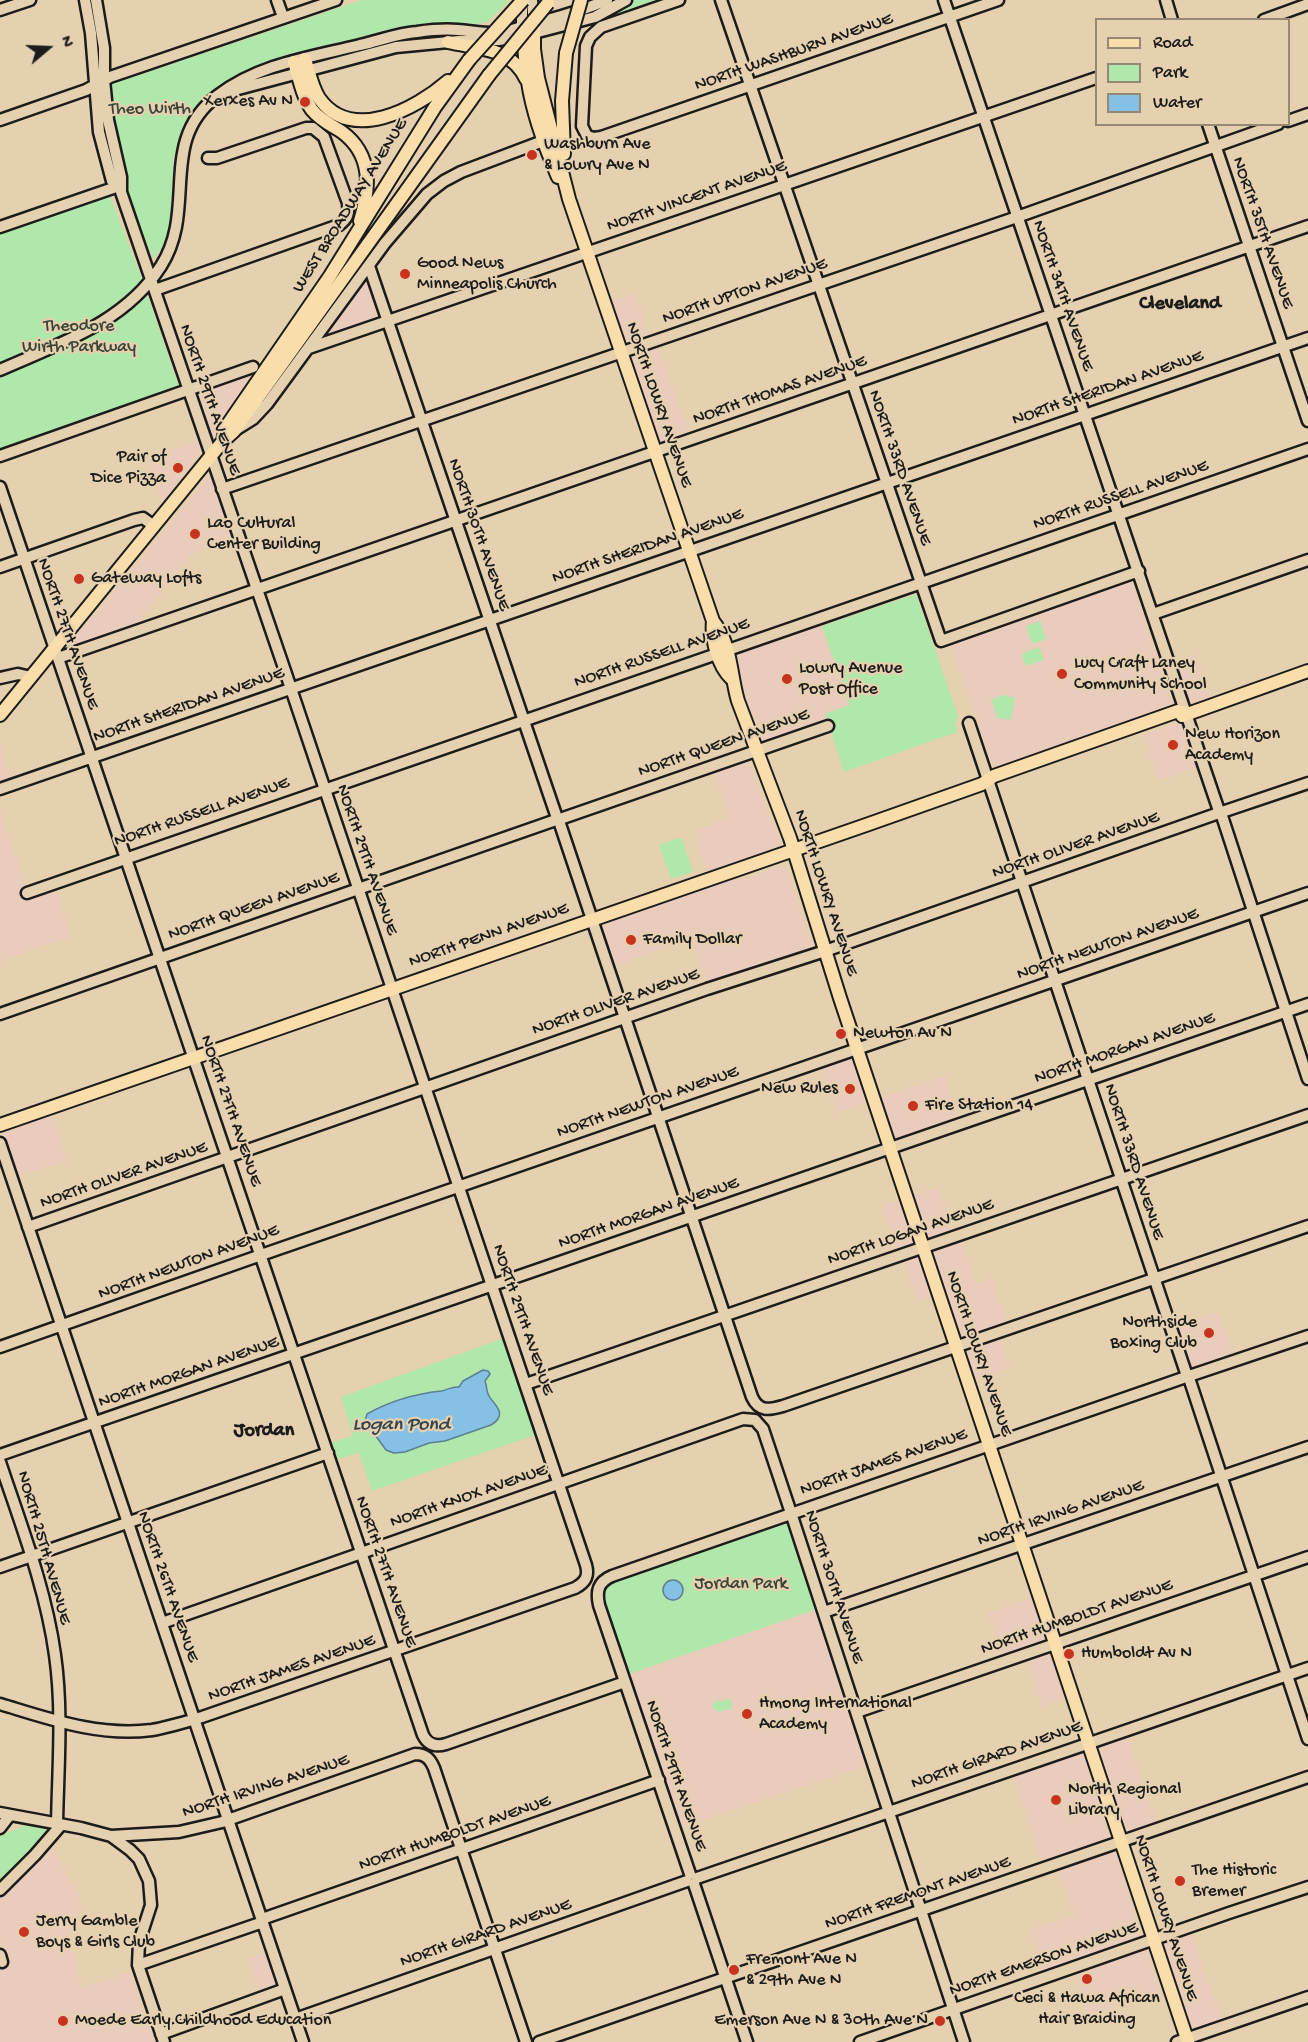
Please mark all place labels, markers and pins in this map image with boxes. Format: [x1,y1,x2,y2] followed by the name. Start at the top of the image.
[204,91,293,113] place label: Xerxes Av N
[298,95,312,109] marker: Xerxes Av N
[544,134,651,176] place label: Washburn Ave & Lowry Ave N
[525,148,539,162] marker: Washburn Ave & Lowry Ave N
[417,253,557,296] place label: Good News Minneapolis Church
[398,267,412,281] marker: Good News Minneapolis Church
[91,447,166,490] place label: Pair of Dice Pizza
[171,461,185,475] marker: Pair of Dice Pizza
[207,513,321,556] place label: Lao Cultural Center Building
[188,527,202,541] marker: Lao Cultural Center Building
[91,568,201,590] place label: Gateway Lofts
[72,572,86,586] marker: Gateway Lofts
[1074,653,1207,696] place label: Lucy Craft Laney Community School
[799,658,903,700] place label: Lowry Avenue Post Office
[1055,667,1069,681] marker: Lucy Craft Laney Community School
[780,672,794,686] marker: Lowry Avenue Post Office
[1185,724,1280,766] place label: New Horizon Academy
[1166,738,1180,752] marker: New Horizon Academy
[643,929,741,951] place label: Family Dollar
[624,933,638,947] marker: Family Dollar
[853,1023,952,1045] place label: Newton Av N
[834,1027,848,1041] marker: Newton Av N
[761,1078,838,1100] place label: New Rules
[843,1082,857,1096] marker: New Rules
[925,1095,1033,1117] place label: Fire Station 14
[906,1099,920,1113] marker: Fire Station 14
[1110,1312,1197,1354] place label: Northside Boxing Club
[1202,1326,1216,1340] marker: Northside Boxing Club
[1081,1643,1192,1665] place label: Humboldt Av N
[1062,1647,1076,1661] marker: Humboldt Av N
[759,1693,912,1736] place label: Hmong International Academy
[740,1707,754,1721] marker: Hmong International Academy
[1068,1779,1181,1822] place label: North Regional Library
[1049,1793,1063,1807] marker: North Regional Library
[1192,1860,1276,1902] place label: The Historic Bremer
[1173,1874,1187,1888] marker: The Historic Bremer
[36,1911,155,1954] place label: Jerry Gamble Boys & Girls Club
[17,1925,31,1939] marker: Jerry Gamble Boys & Girls Club
[746,1949,857,1992] place label: Fremont Ave N & 29th Ave N
[727,1963,741,1977] marker: Fremont Ave N & 29th Ave N
[1080,1972,1094,1986] marker: Ceci & Hawa African Hair Braiding
[1014,1988,1160,2030] place label: Ceci & Hawa African Hair Braiding
[75,2010,331,2032] place label: Moede Early Childhood Education
[714,2010,928,2032] place label: Emerson Ave N & 30th Ave N
[56,2014,70,2028] marker: Moede Early Childhood Education
[933,2014,947,2028] marker: Emerson Ave N & 30th Ave N

